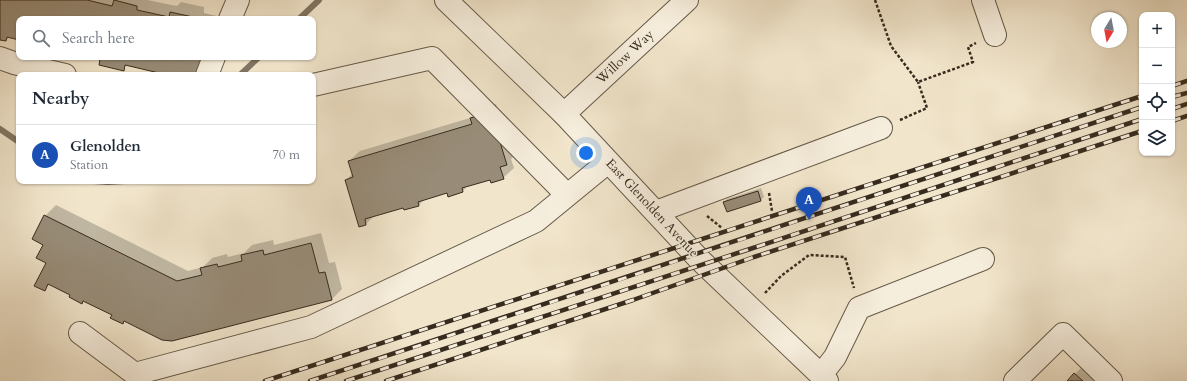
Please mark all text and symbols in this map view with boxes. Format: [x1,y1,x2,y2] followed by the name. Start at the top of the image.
[1091,12,1127,48] north arrow
[1139,12,1175,156] map controls
[1139,12,1175,48] button: +
[16,16,316,60] search box
[592,26,658,89] street label: Willow Way
[30,27,52,49] icon: search
[62,28,135,48] text: Search here
[1139,48,1175,84] button: −
[1139,84,1175,120] button: locate
[32,87,89,110] text: Nearby
[1139,120,1175,156] button: layers
[70,136,141,156] text: Glenolden
[576,143,596,163] your location
[40,146,50,164] text: A
[272,146,300,164] text: 70 m
[602,155,703,261] street label: East Glenolden Avenue
[70,156,108,174] text: Station
[796,187,822,220] pin: A

